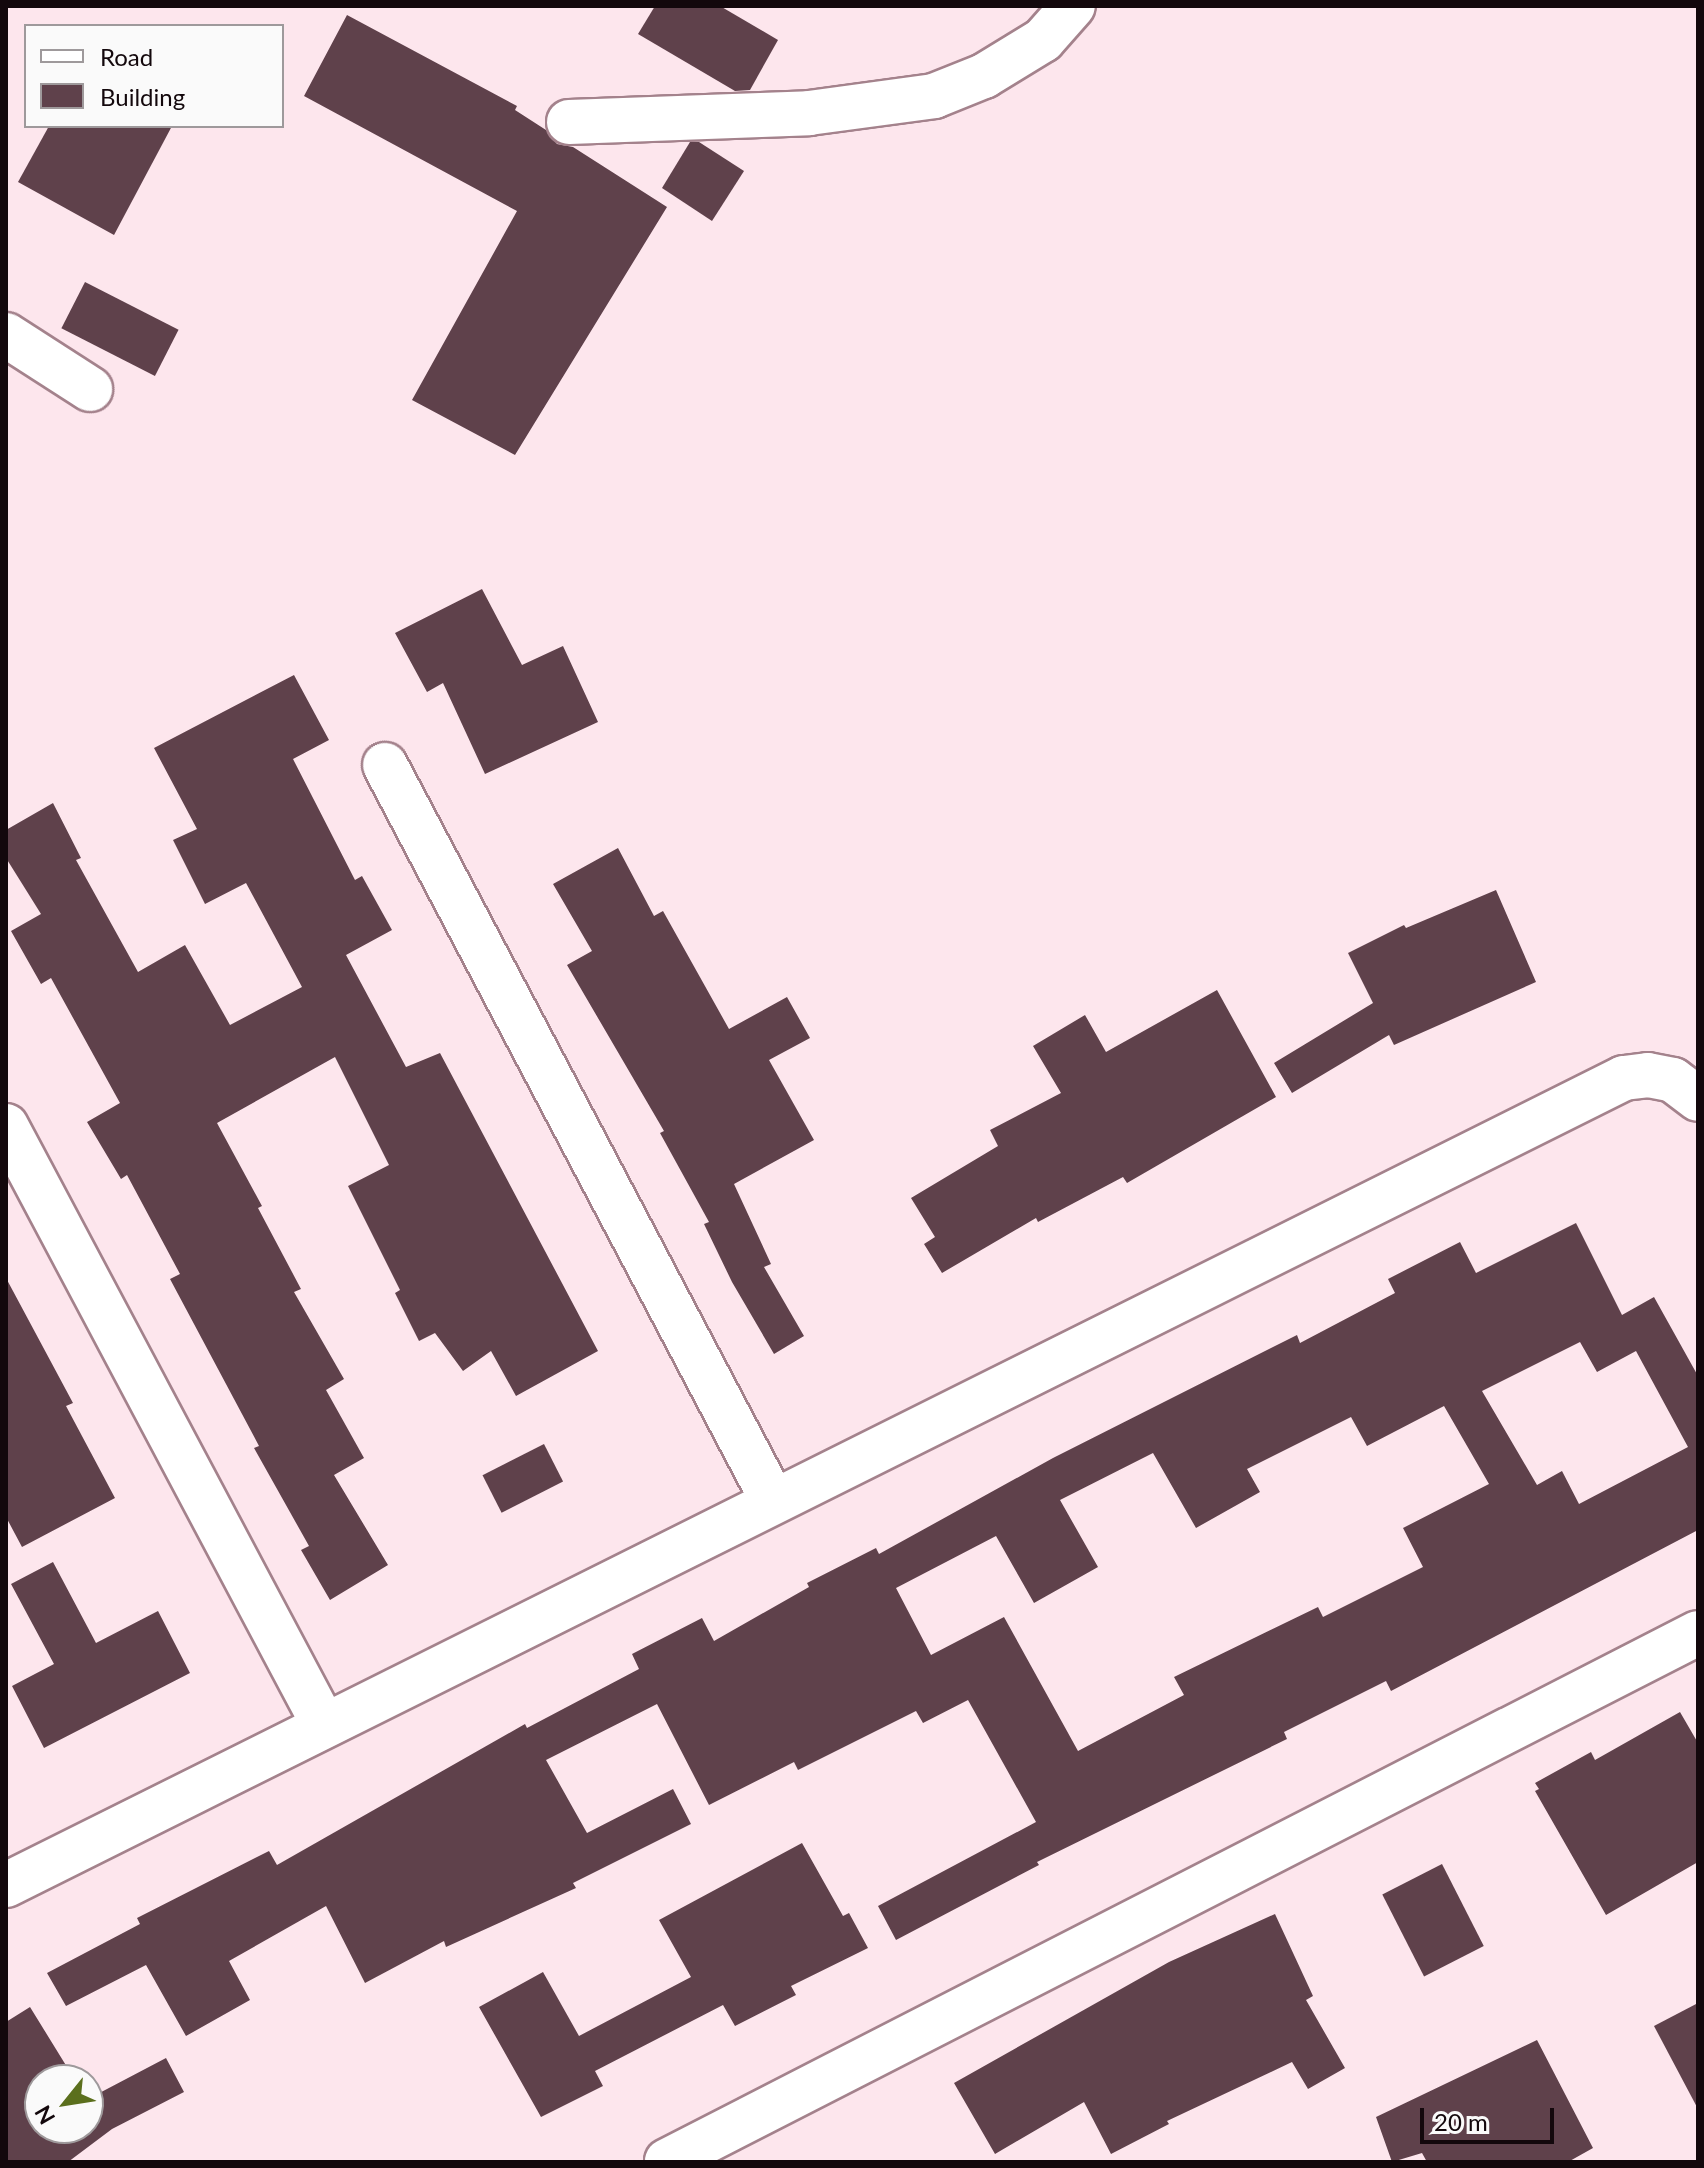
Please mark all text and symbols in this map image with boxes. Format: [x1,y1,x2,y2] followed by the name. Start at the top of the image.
[24,24,284,128] legend
[100,42,153,71] text: Road
[100,82,185,111] text: Building
[24,2064,104,2144] north arrow
[1424,2092,1558,2142] scale bar
[29,2101,60,2129] text: N
[1434,2107,1488,2136] text: 20 m

